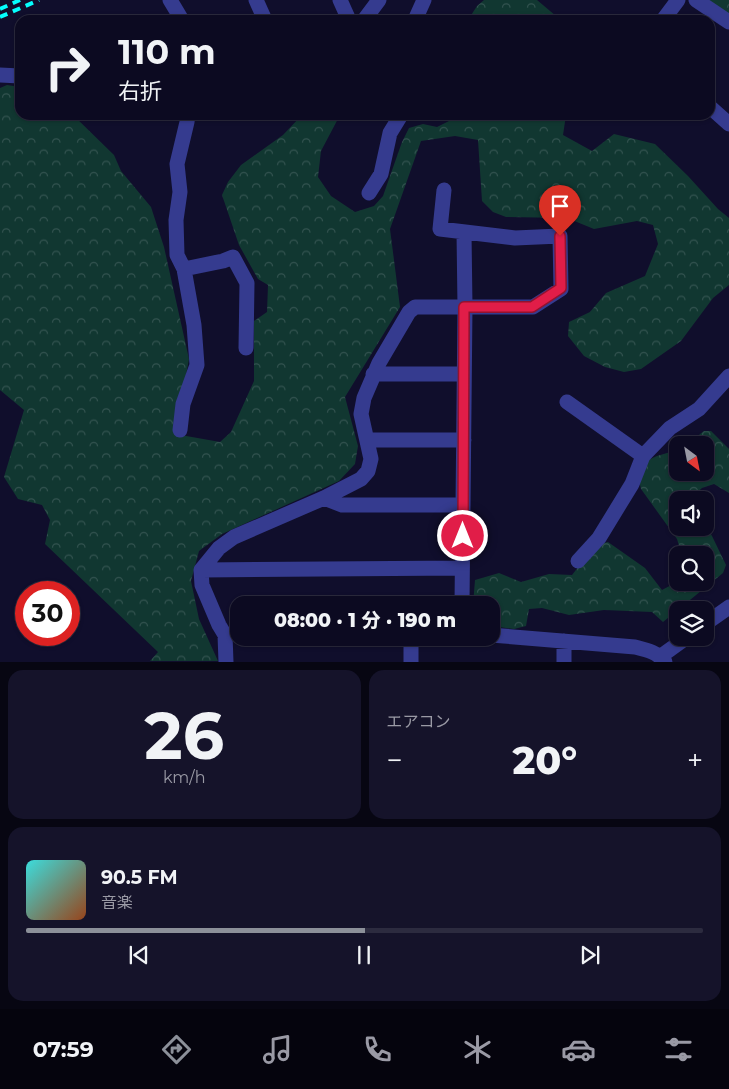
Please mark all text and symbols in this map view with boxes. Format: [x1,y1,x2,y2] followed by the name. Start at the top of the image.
[118,30,216,73] text: 110 m
[35,35,100,100] icon: right
[118,78,162,105] text: 右折
[539,185,581,236] pin
[546,192,574,220] icon: arrive
[669,436,714,481] north arrow
[669,436,714,646] map controls
[669,491,714,536] button: sound
[436,509,488,561] position arrow
[669,546,714,591] button: search
[15,581,80,646] speed limit sign: 30
[669,601,714,646] button: layers
[274,609,456,632] text: 08:00 · 1 分 · 190 m
[144,696,224,775] text: 26
[387,712,451,731] text: エアコン
[512,737,577,784] text: 20°
[387,743,403,777] text: −
[687,743,703,777] text: +
[163,768,206,787] text: km/h
[101,866,178,889] text: 90.5 FM
[101,893,133,912] text: 音楽
[125,941,153,969] icon: previous
[350,941,378,969] icon: pause
[576,941,604,969] icon: next
[159,1032,194,1067] icon: directions
[260,1032,295,1067] icon: music
[360,1032,395,1067] icon: phone
[460,1032,495,1067] icon: climate
[561,1032,596,1067] icon: car
[661,1032,696,1067] icon: filters
[33,1036,94,1063] text: 07:59

